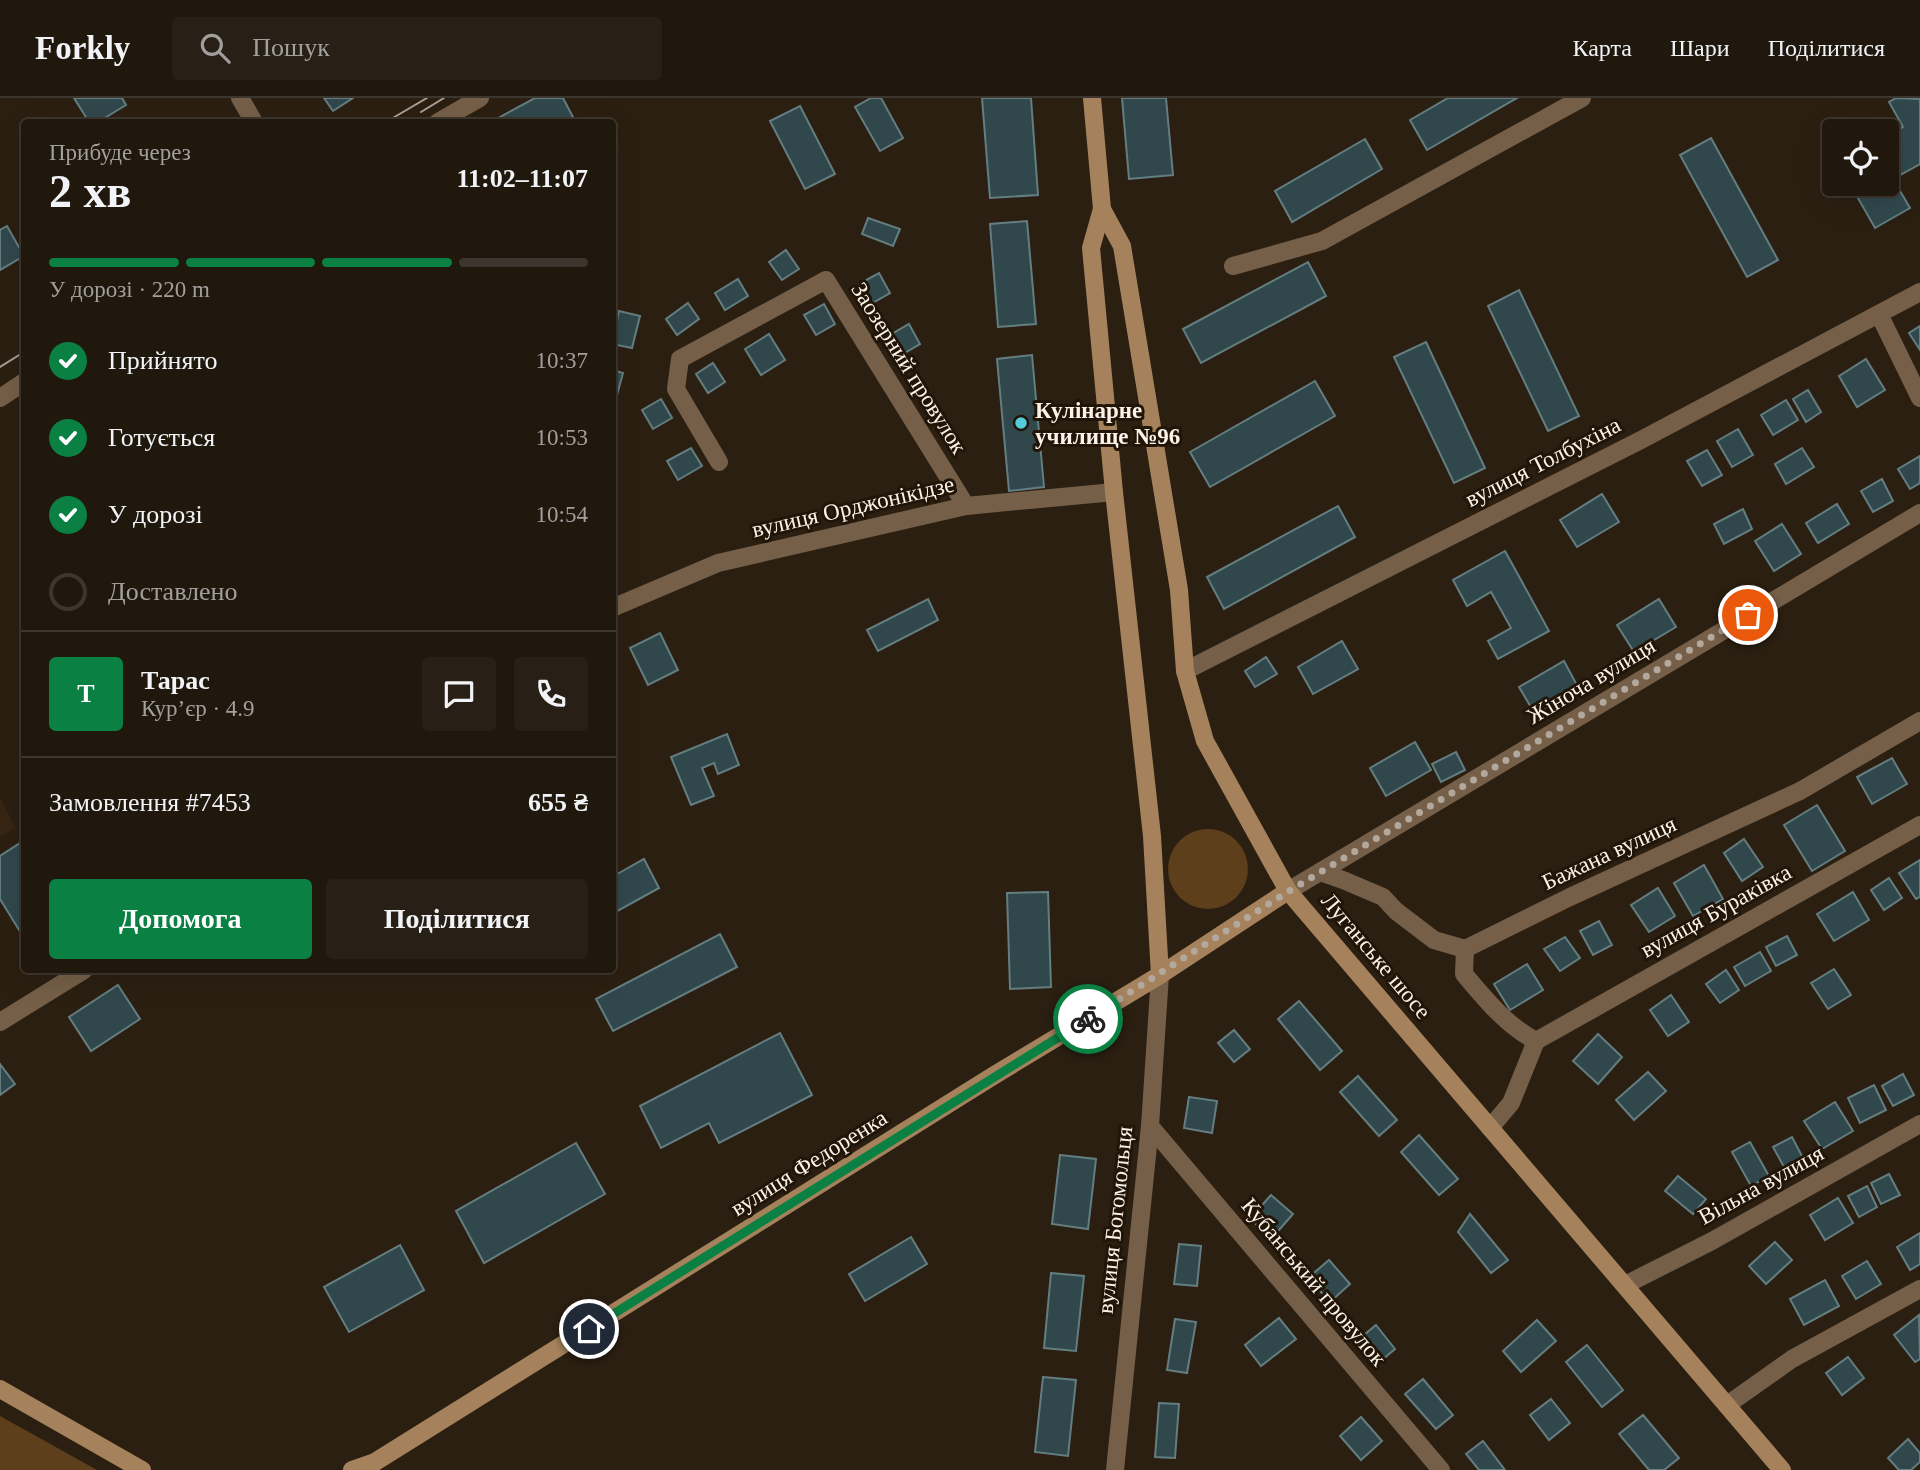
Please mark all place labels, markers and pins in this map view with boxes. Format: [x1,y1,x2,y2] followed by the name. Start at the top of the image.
[1035,398,1180,449] place label: Кулінарне училище №96
[1013,415,1029,431] marker: Кулінарне училище №96
[1718,585,1778,645] pin
[559,1299,619,1359] pin

